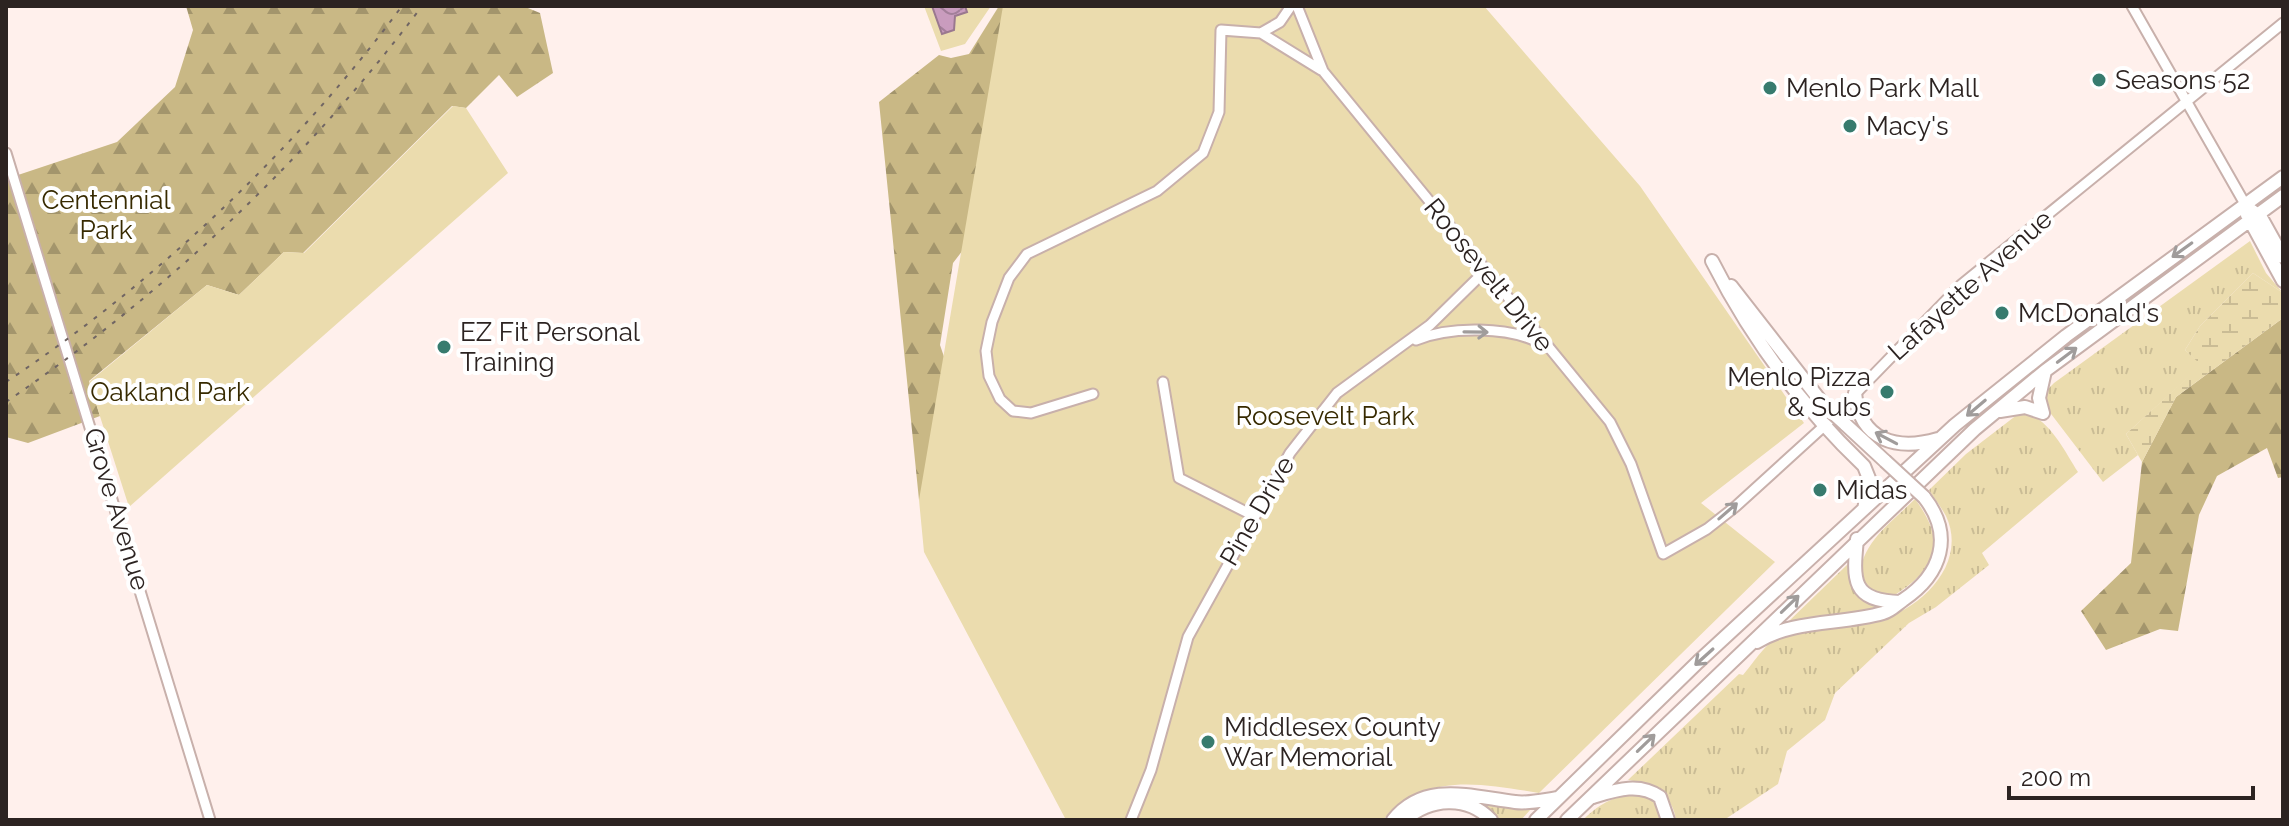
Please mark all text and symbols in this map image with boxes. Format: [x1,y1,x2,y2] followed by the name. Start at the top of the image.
[2115,65,2250,95] place label: Seasons 52
[2090,71,2108,89] marker: Seasons 52
[1786,73,1980,103] place label: Menlo Park Mall
[1761,79,1779,97] marker: Menlo Park Mall
[1866,111,1948,141] place label: Macy's
[1841,117,1859,135] marker: Macy's
[41,185,171,245] park label: Centennial Park
[1418,192,1560,358] street label: Roosevelt Drive
[1882,204,2058,366] street label: Lafayette Avenue
[2172,242,2194,258] one-way arrow
[2018,298,2159,328] place label: McDonald's
[1993,304,2011,322] marker: McDonald's
[460,317,641,377] place label: EZ Fit Personal Training
[1462,325,1489,340] one-way arrow
[435,338,453,356] marker: EZ Fit Personal Training
[2055,347,2077,364] one-way arrow
[1727,362,1871,422] place label: Menlo Pizza & Subs
[90,377,250,407] park label: Oakland Park
[1878,383,1896,401] marker: Menlo Pizza & Subs
[1966,399,1987,417] one-way arrow
[1235,401,1415,431] park label: Roosevelt Park
[78,424,156,594] street label: Grove Avenue
[1874,430,1898,446] one-way arrow
[1214,451,1300,571] street label: Pine Drive
[1836,475,1907,505] place label: Midas
[1811,481,1829,499] marker: Midas
[1718,502,1738,520] one-way arrow
[1780,595,1799,614] one-way arrow
[1695,648,1715,666] one-way arrow
[1224,712,1441,772] place label: Middlesex County War Memorial
[1199,733,1217,751] marker: Middlesex County War Memorial
[1636,734,1656,753] one-way arrow
[2009,750,2253,800] scale bar
[2021,763,2091,792] text: 200 m

